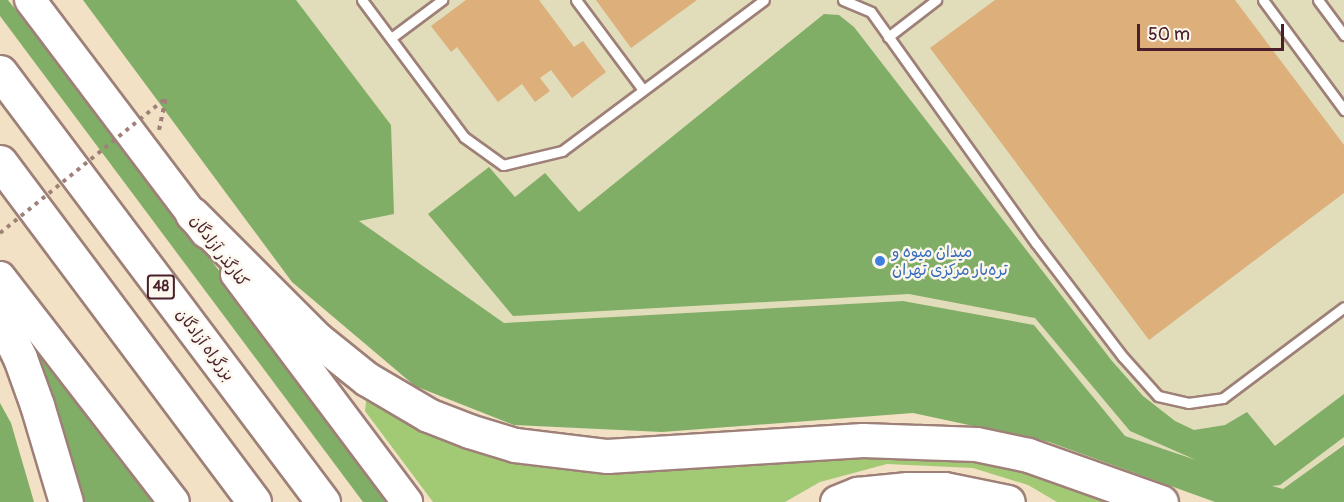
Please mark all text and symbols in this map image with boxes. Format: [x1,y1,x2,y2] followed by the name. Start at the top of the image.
[1140,12,1287,50] scale bar
[1148,23,1190,46] text: 50 m
[186,211,252,291] street label: کنارگذر آزادگان
[892,242,1008,280] place label: میدان میوه و تره‌بار مرکزی تهران
[873,254,887,268] marker: میدان میوه و تره‌بار مرکزی تهران
[146,275,176,299] road number: 48
[172,305,238,385] street label: بزرگراه آزادگان

